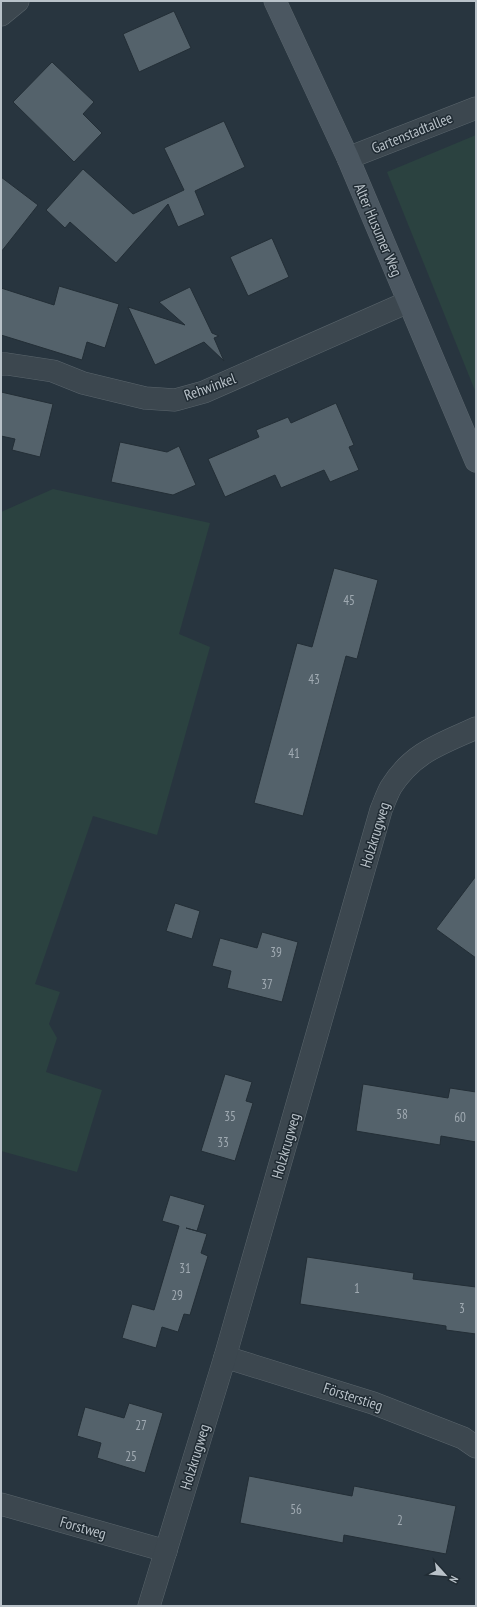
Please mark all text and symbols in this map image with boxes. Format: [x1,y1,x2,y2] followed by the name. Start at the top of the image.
[369,108,455,157] street label: Gartenstadtallee
[350,180,407,279] street label: Alter Husumer Weg
[181,368,239,405] street label: Rehwinkel
[343,592,355,609] house number: 45
[308,671,320,688] house number: 43
[288,745,300,762] house number: 41
[356,800,393,870] street label: Holzkrugweg
[270,944,282,961] house number: 39
[261,976,273,993] house number: 37
[396,1106,408,1123] house number: 58
[224,1108,236,1125] house number: 35
[454,1109,466,1126] house number: 60
[267,1111,304,1181] street label: Holzkrugweg
[217,1134,229,1151] house number: 33
[179,1260,191,1277] house number: 31
[354,1280,360,1297] house number: 1
[171,1287,183,1304] house number: 29
[459,1300,465,1317] house number: 3
[321,1378,385,1415] street label: Försterstieg
[135,1417,147,1434] house number: 27
[176,1422,213,1492] street label: Holzkrugweg
[125,1448,137,1465] house number: 25
[290,1501,302,1518] house number: 56
[58,1512,108,1543] street label: Forstweg
[397,1512,403,1529] house number: 2
[425,1555,465,1595] north arrow
[446,1574,461,1585] text: N

